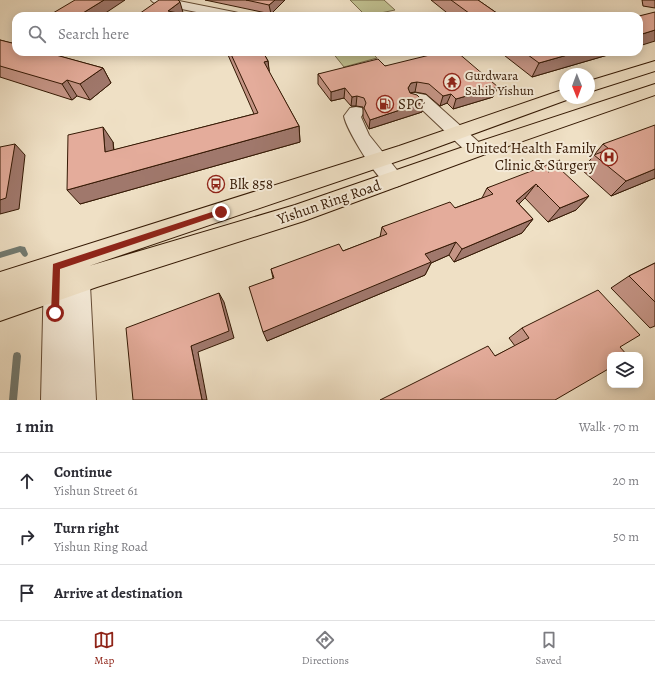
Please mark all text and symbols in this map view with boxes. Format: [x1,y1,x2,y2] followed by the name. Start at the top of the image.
[12,12,643,56] search box
[26,23,48,45] icon: search
[58,24,129,44] text: Search here
[465,67,534,99] place label: Gurdwara Sahib Yishun
[559,68,595,104] north arrow
[442,72,462,92] temple icon: Gurdwara Sahib Yishun
[375,94,395,114] fuel station icon: SPC
[398,94,424,114] place label: SPC
[466,138,596,175] place label: United Health Family Clinic & Surgery
[599,147,619,167] hospital icon: United Health Family Clinic & Surgery
[206,174,226,194] bus stop icon: Blk 858
[229,174,273,194] place label: Blk 858
[274,175,384,229] street label: Yishun Ring Road
[212,203,230,221] route end
[46,304,64,322] route start
[607,352,643,388] map controls
[607,352,643,388] button: layers
[16,415,54,438] text: 1 min
[579,418,639,435] text: Walk · 70 m
[54,462,112,482] text: Continue
[16,470,38,492] icon: ahead
[613,472,639,489] text: 20 m
[54,482,138,499] text: Yishun Street 61
[54,518,119,538] text: Turn right
[16,526,38,548] icon: right
[613,528,639,545] text: 50 m
[54,538,148,555] text: Yishun Ring Road
[16,582,38,604] icon: arrive
[54,583,183,603] text: Arrive at destination
[93,629,115,668] tab: Map
[302,629,349,668] tab: Directions
[536,629,562,668] tab: Saved

